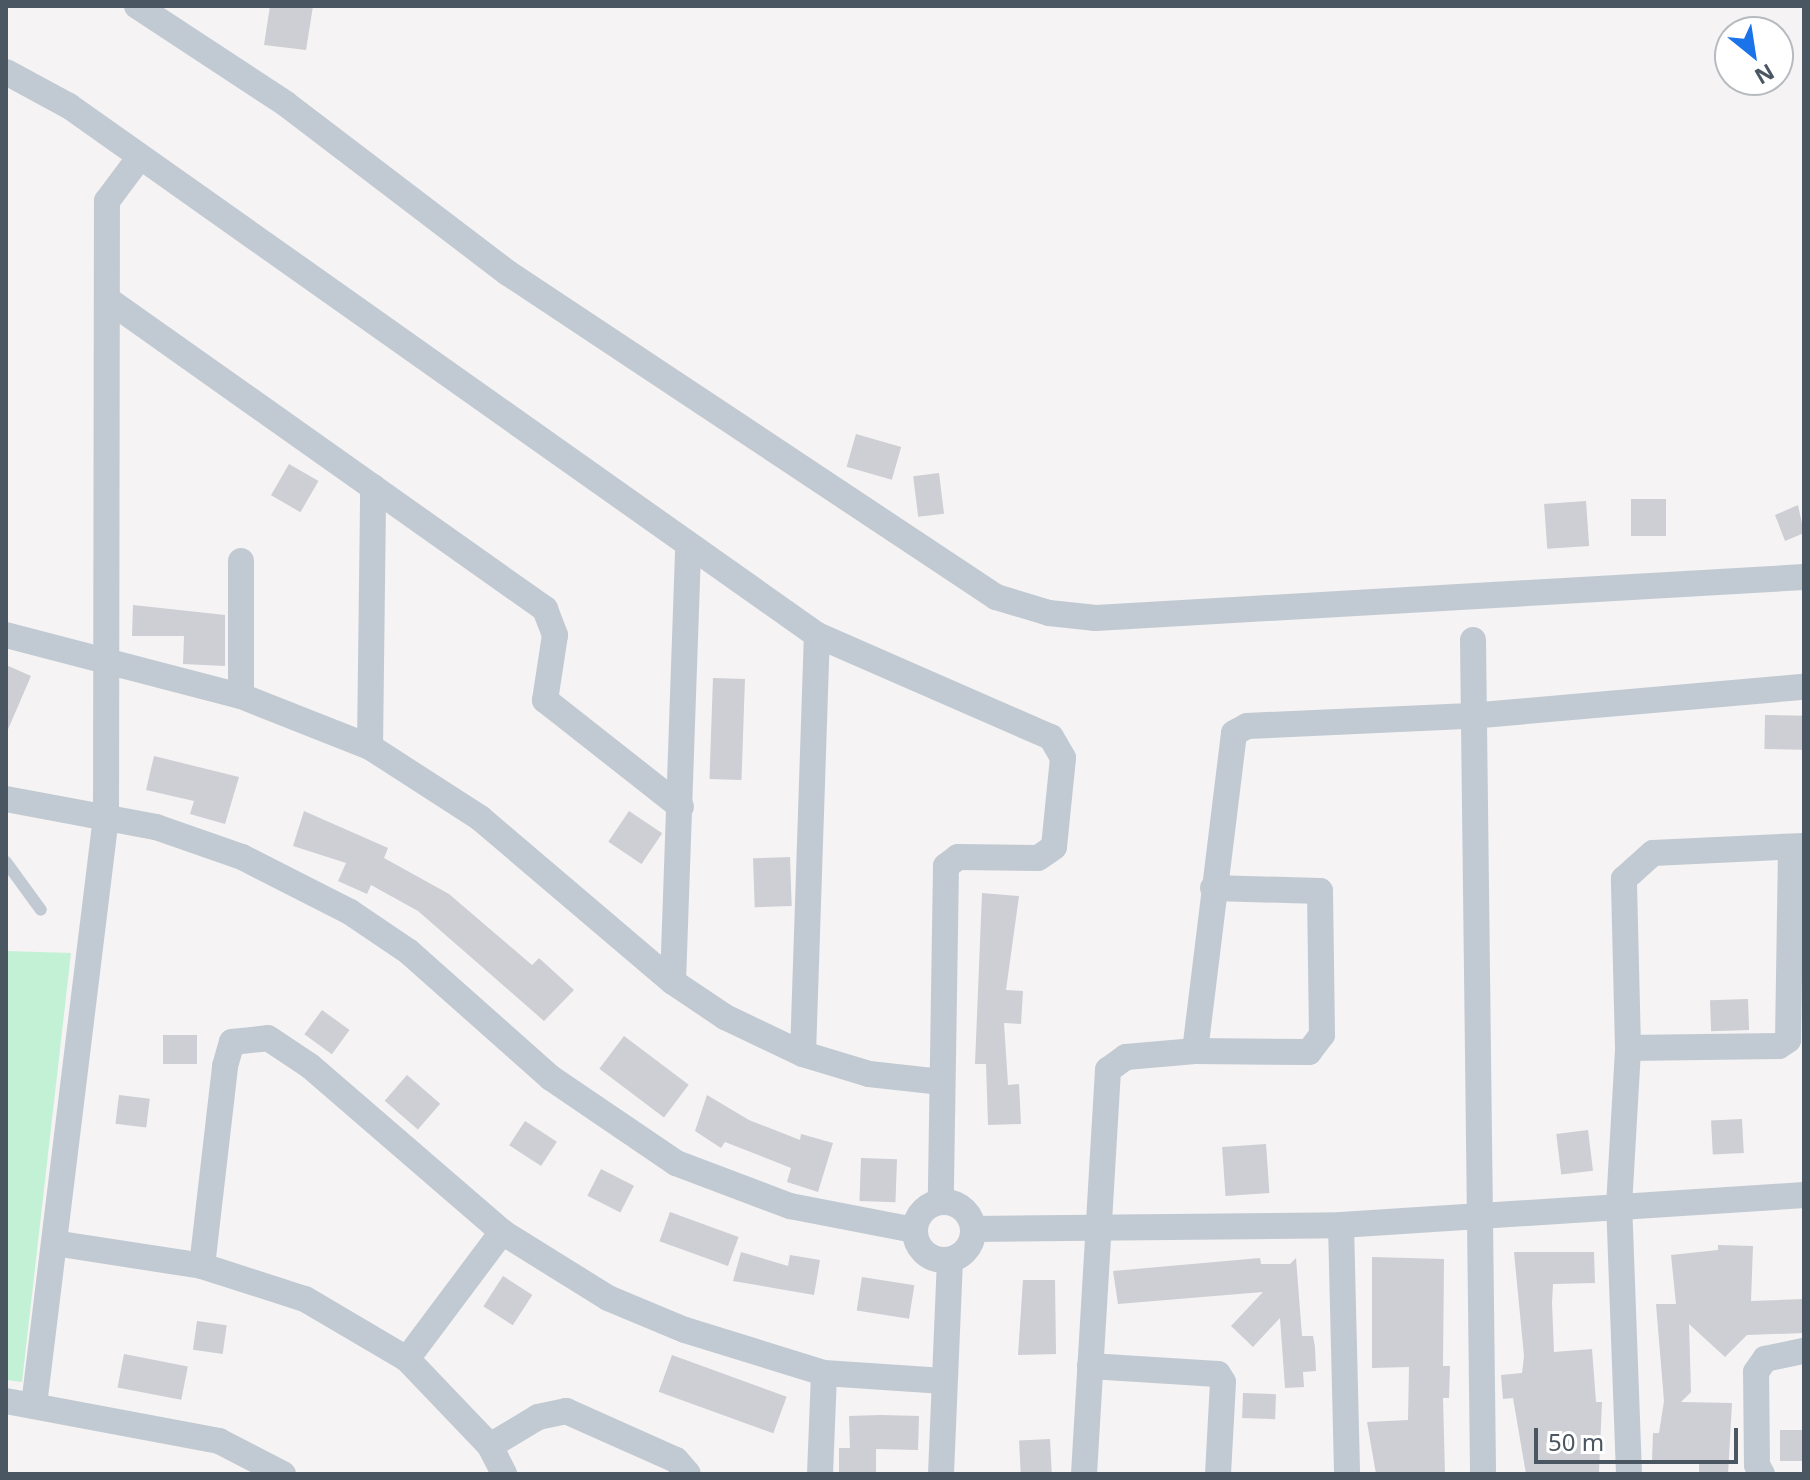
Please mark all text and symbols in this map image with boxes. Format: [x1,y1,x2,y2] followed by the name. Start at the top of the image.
[1714,16,1794,96] north arrow
[1750,58,1780,93] text: N
[1538,1412,1742,1462] scale bar
[1548,1425,1604,1458] text: 50 m

